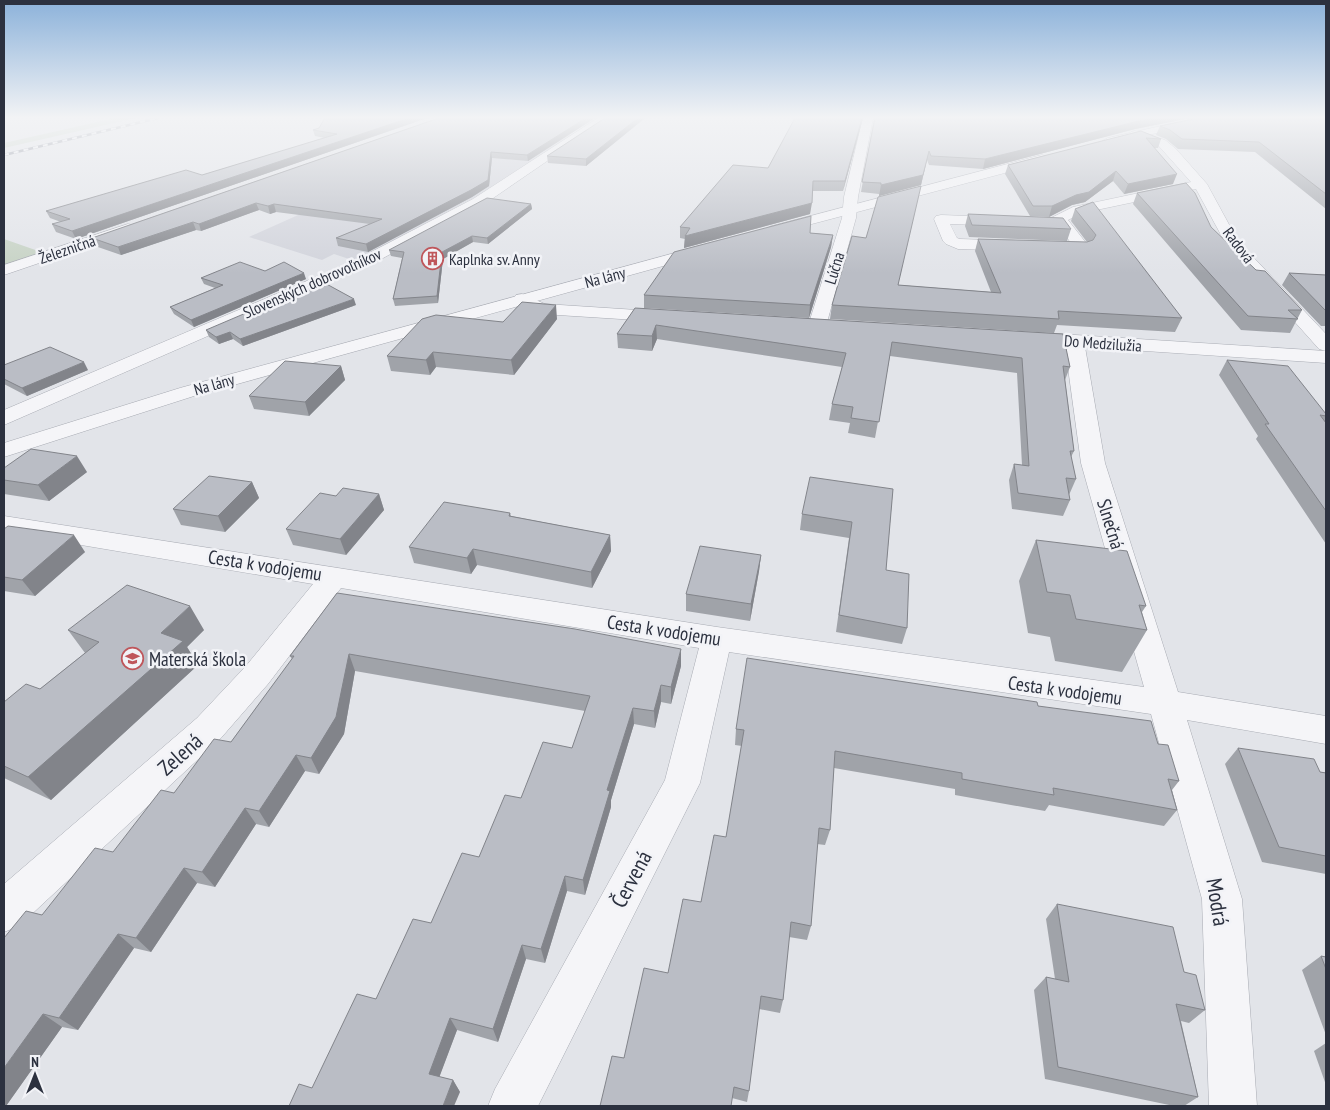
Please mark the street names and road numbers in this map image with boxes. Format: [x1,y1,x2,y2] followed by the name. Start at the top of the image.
[1219,223,1259,267] street label: Radová
[36,230,98,268] street label: Železničná
[240,243,385,322] street label: Slovenských dobrovoľníkov
[820,249,848,287] street label: Lúčna
[582,262,628,292] street label: Na lány
[1063,330,1143,356] street label: Do Medzilužia
[191,369,237,399] street label: Na lány
[1092,496,1130,552] street label: Slnečná
[206,544,324,586] street label: Cesta k vodojemu
[605,609,723,651] street label: Cesta k vodojemu
[1007,670,1123,710] street label: Cesta k vodojemu
[152,727,208,781] street label: Zelená
[604,846,658,912] street label: Červená
[1200,876,1236,928] street label: Modrá

